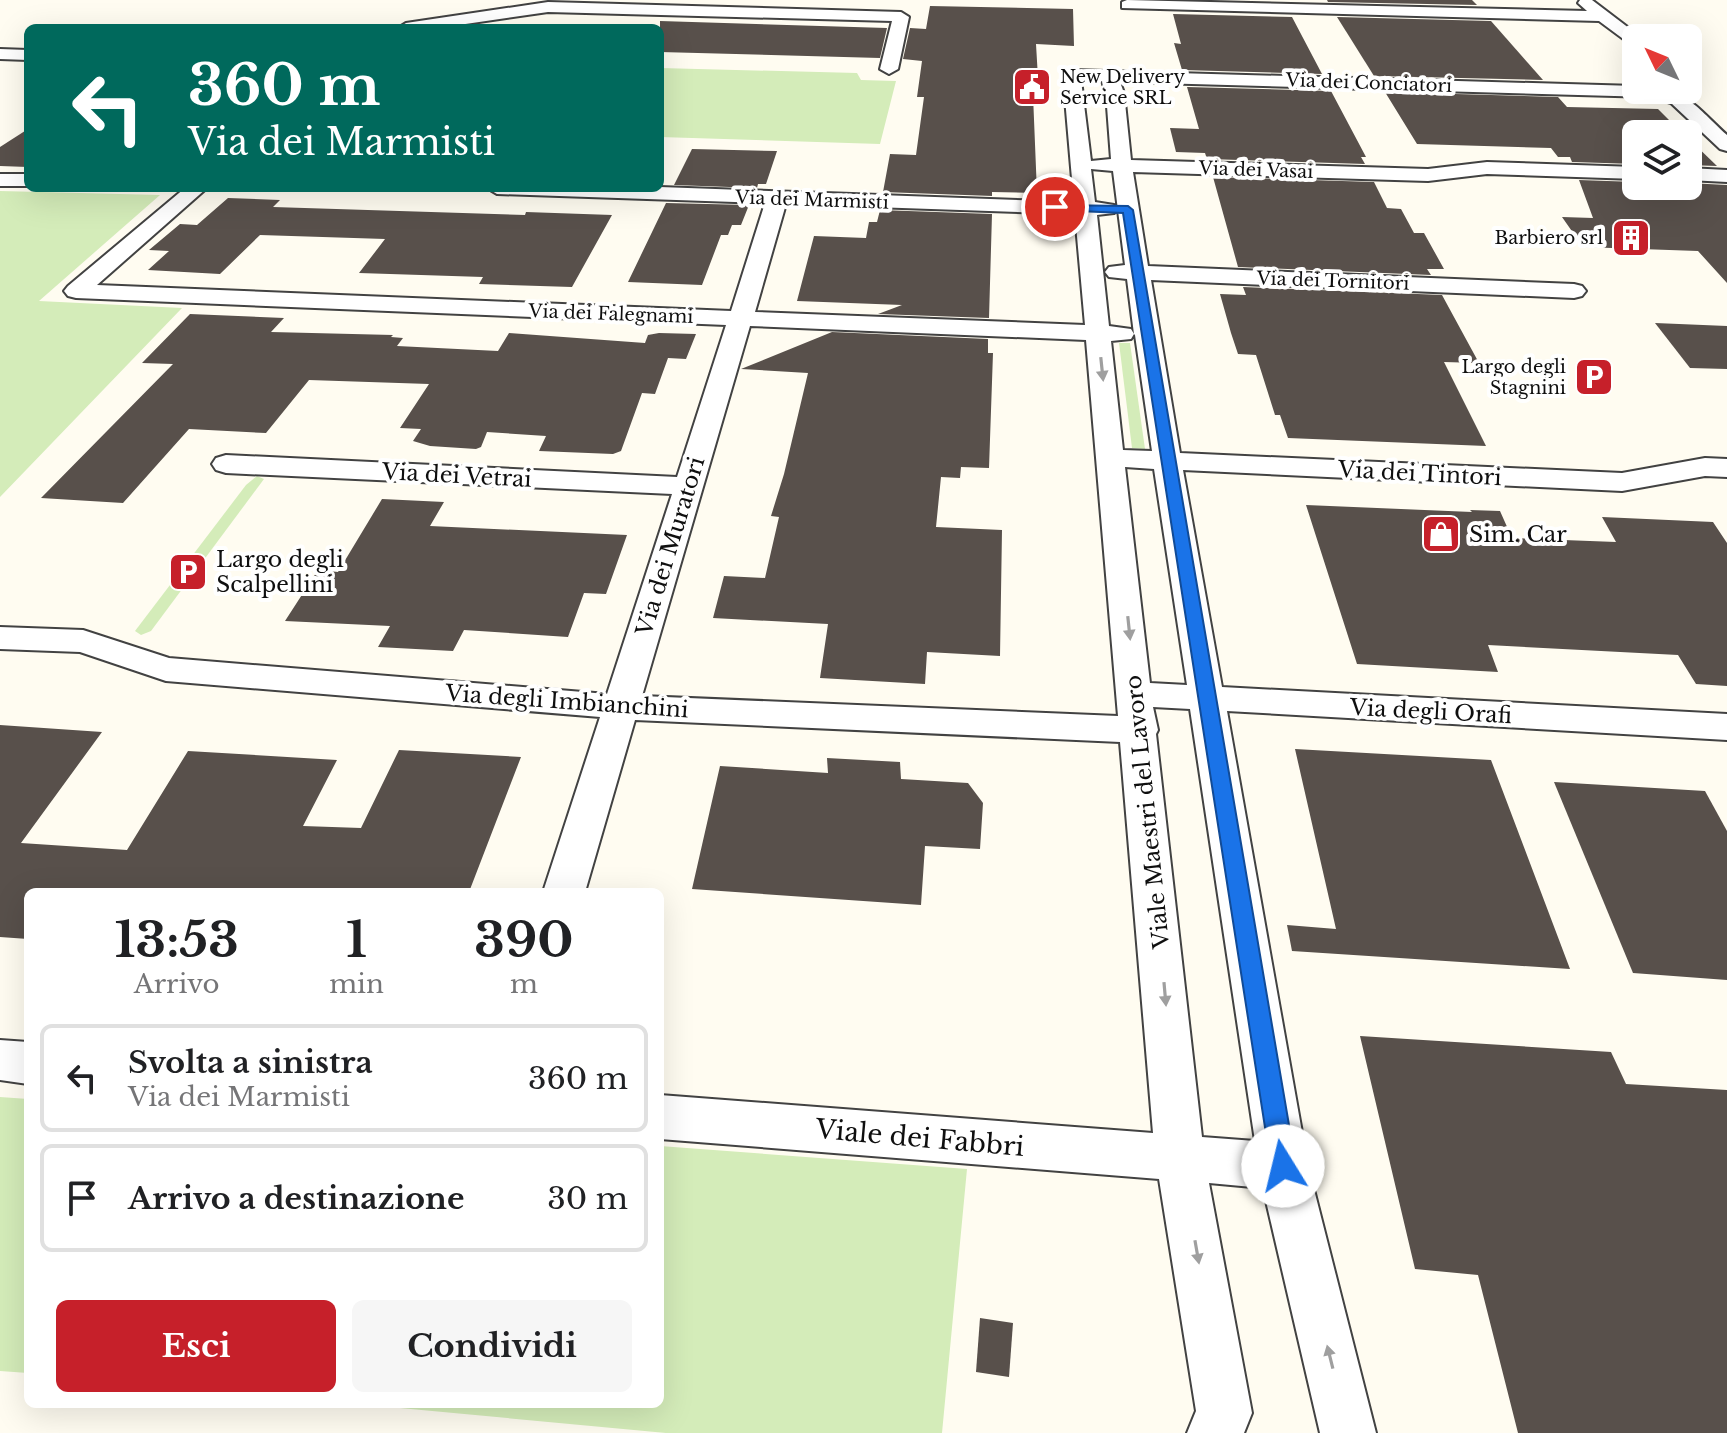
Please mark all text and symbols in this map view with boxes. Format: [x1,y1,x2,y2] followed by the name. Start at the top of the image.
[1622,24,1702,104] north arrow
[1622,24,1702,200] map controls
[188,51,381,120] text: 360 m
[56,56,160,160] icon: left
[1011,66,1053,108] public building icon: New Delivery Service SRL
[1060,66,1185,109] place label: New Delivery Service SRL
[1284,69,1453,97] street label: Via dei Conciatori
[188,120,495,165] text: Via dei Marmisti
[1622,120,1702,200] button: layers
[1197,157,1314,183] street label: Via dei Vasai
[1021,173,1089,241] pin
[1033,185,1077,229] icon: arrive
[734,186,889,214] street label: Via dei Marmisti
[1610,217,1652,259] building icon: Barbiero srl
[1494,227,1603,249] place label: Barbiero srl
[1255,267,1410,295] street label: Via dei Tornitori
[527,300,694,328] street label: Via dei Falegnami
[1461,356,1566,399] place label: Largo degli Stagnini
[1573,356,1615,398] parking icon: Largo degli Stagnini
[1096,357,1109,382] one-way arrow
[630,453,711,640] street label: Via dei Muratori
[1337,456,1503,491] street label: Via dei Tintori
[381,458,533,493] street label: Via dei Vetrai
[1420,513,1462,555] shop icon: Sim. Car
[1469,521,1567,548] place label: Sim. Car
[216,546,344,598] place label: Largo degli Scalpellini
[167,551,209,593] parking icon: Largo degli Scalpellini
[1122,616,1135,641] one-way arrow
[1120,674,1175,951] street label: Viale Maestri del Lavoro
[444,679,690,723] street label: Via degli Imbianchini
[1348,694,1513,729] street label: Via degli Orafi
[114,910,239,970] text: 13:53
[346,910,367,970] text: 1
[474,910,574,970] text: 390
[134,968,220,1000] text: Arrivo
[329,968,384,1000] text: min
[510,968,538,1000] text: m
[1158,982,1171,1007] one-way arrow
[128,1044,373,1081] text: Svolta a sinistra
[60,1056,104,1100] icon: left
[528,1060,628,1097] text: 360 m
[128,1081,350,1113] text: Via dei Marmisti
[813,1113,1026,1163] street label: Viale dei Fabbri
[1241,1124,1325,1208] position arrow
[60,1176,104,1220] icon: arrive
[128,1180,464,1217] text: Arrivo a destinazione
[547,1180,628,1217] text: 30 m
[1191,1240,1203,1265] one-way arrow
[56,1300,336,1392] button: Esci
[352,1300,632,1392] button: Condividi
[1323,1345,1335,1370] one-way arrow

